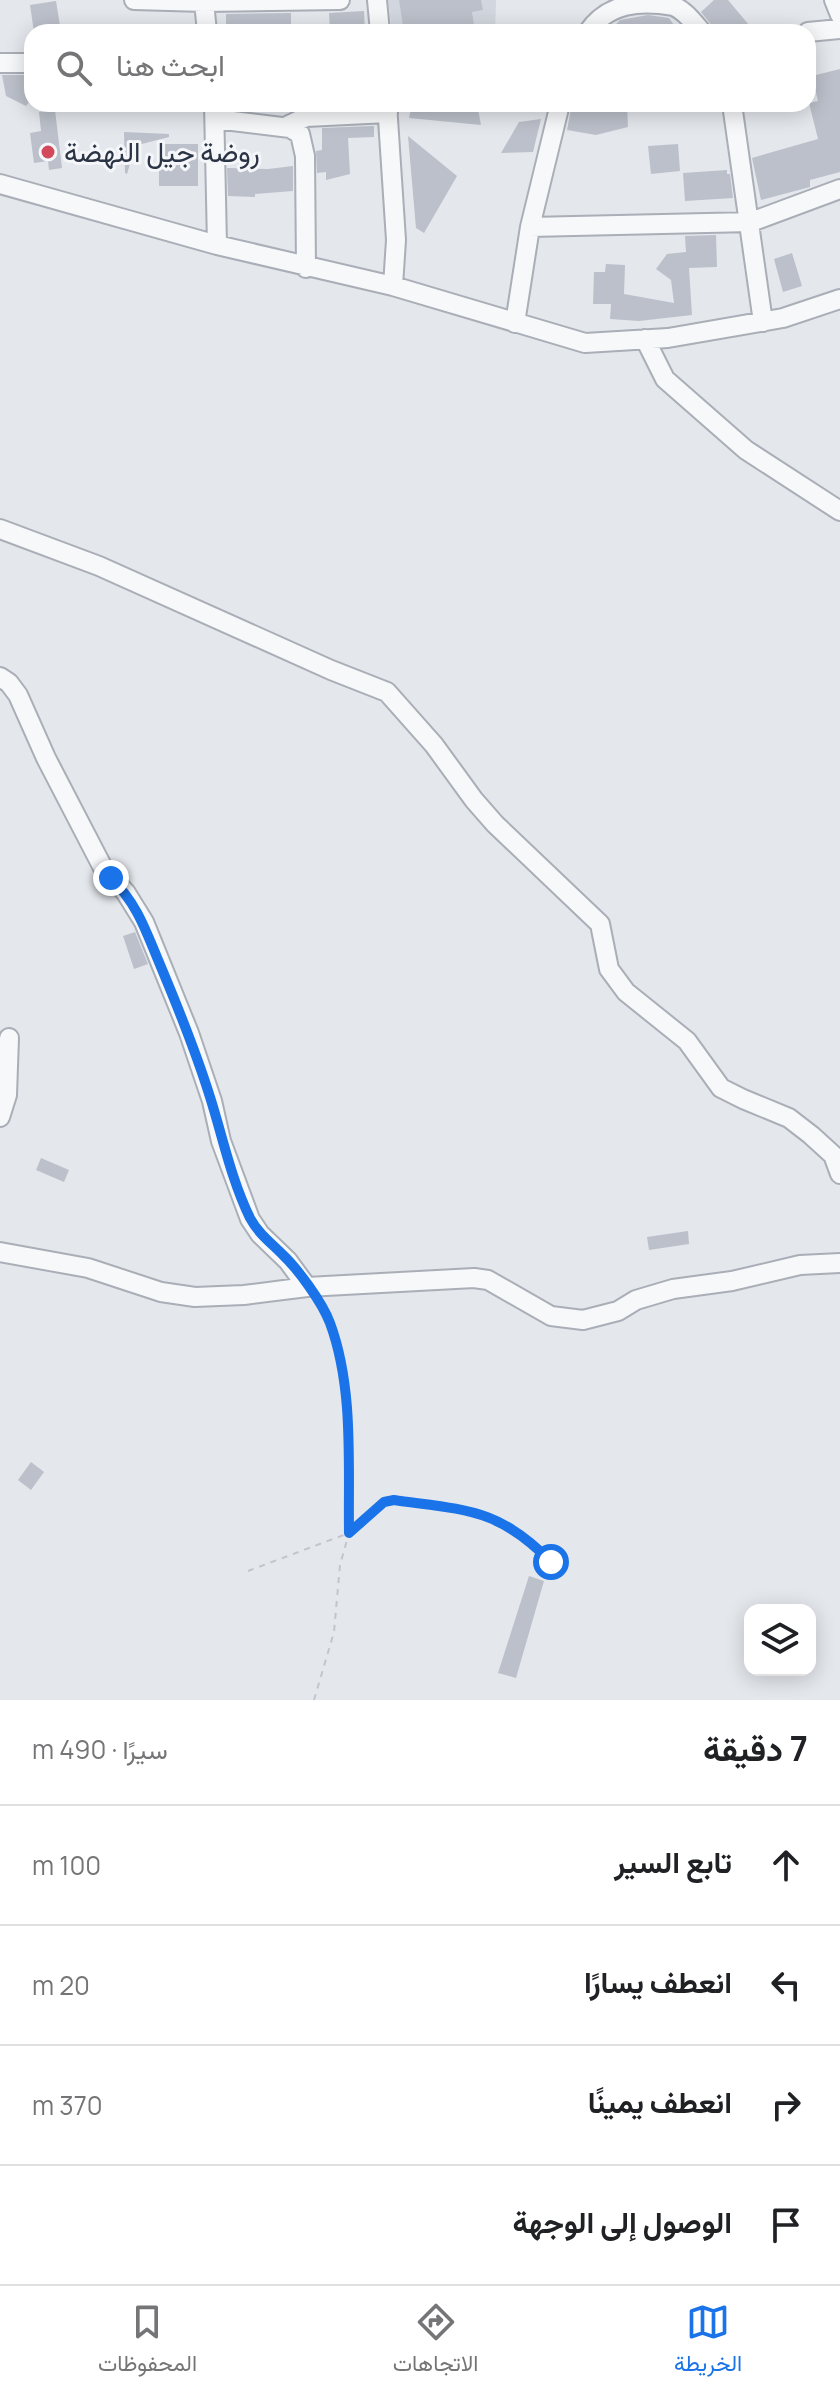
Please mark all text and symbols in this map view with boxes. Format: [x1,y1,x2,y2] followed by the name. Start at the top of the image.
[24,24,816,112] search box
[116,44,225,85] text: ابحث هنا
[52,46,96,90] icon: search
[64,132,260,170] place label: روضة جيل النهضة
[39,143,57,161] marker: روضة جيل النهضة
[93,860,129,896] route end
[533,1544,569,1580] route start
[744,1604,816,1676] map controls
[744,1604,816,1676] button: layers
[703,1725,808,1771] text: 7 دقيقة
[32,1731,168,1767] text: سيرًا · 490 m
[614,1841,732,1882] text: تابع السير
[764,1843,808,1887] icon: ahead
[32,1847,101,1883] text: 100 m
[584,1961,732,2002] text: انعطف يسارًا
[764,1963,808,2007] icon: left
[32,1967,90,2003] text: 20 m
[588,2081,732,2122] text: انعطف يمينًا
[764,2083,808,2127] icon: right
[32,2087,103,2123] text: 370 m
[513,2201,732,2242] text: الوصول إلى الوجهة
[764,2203,808,2247] icon: arrive
[98,2300,197,2383] tab: المحفوظات
[393,2300,478,2383] tab: الاتجاهات
[674,2300,742,2383] tab: الخريطة

